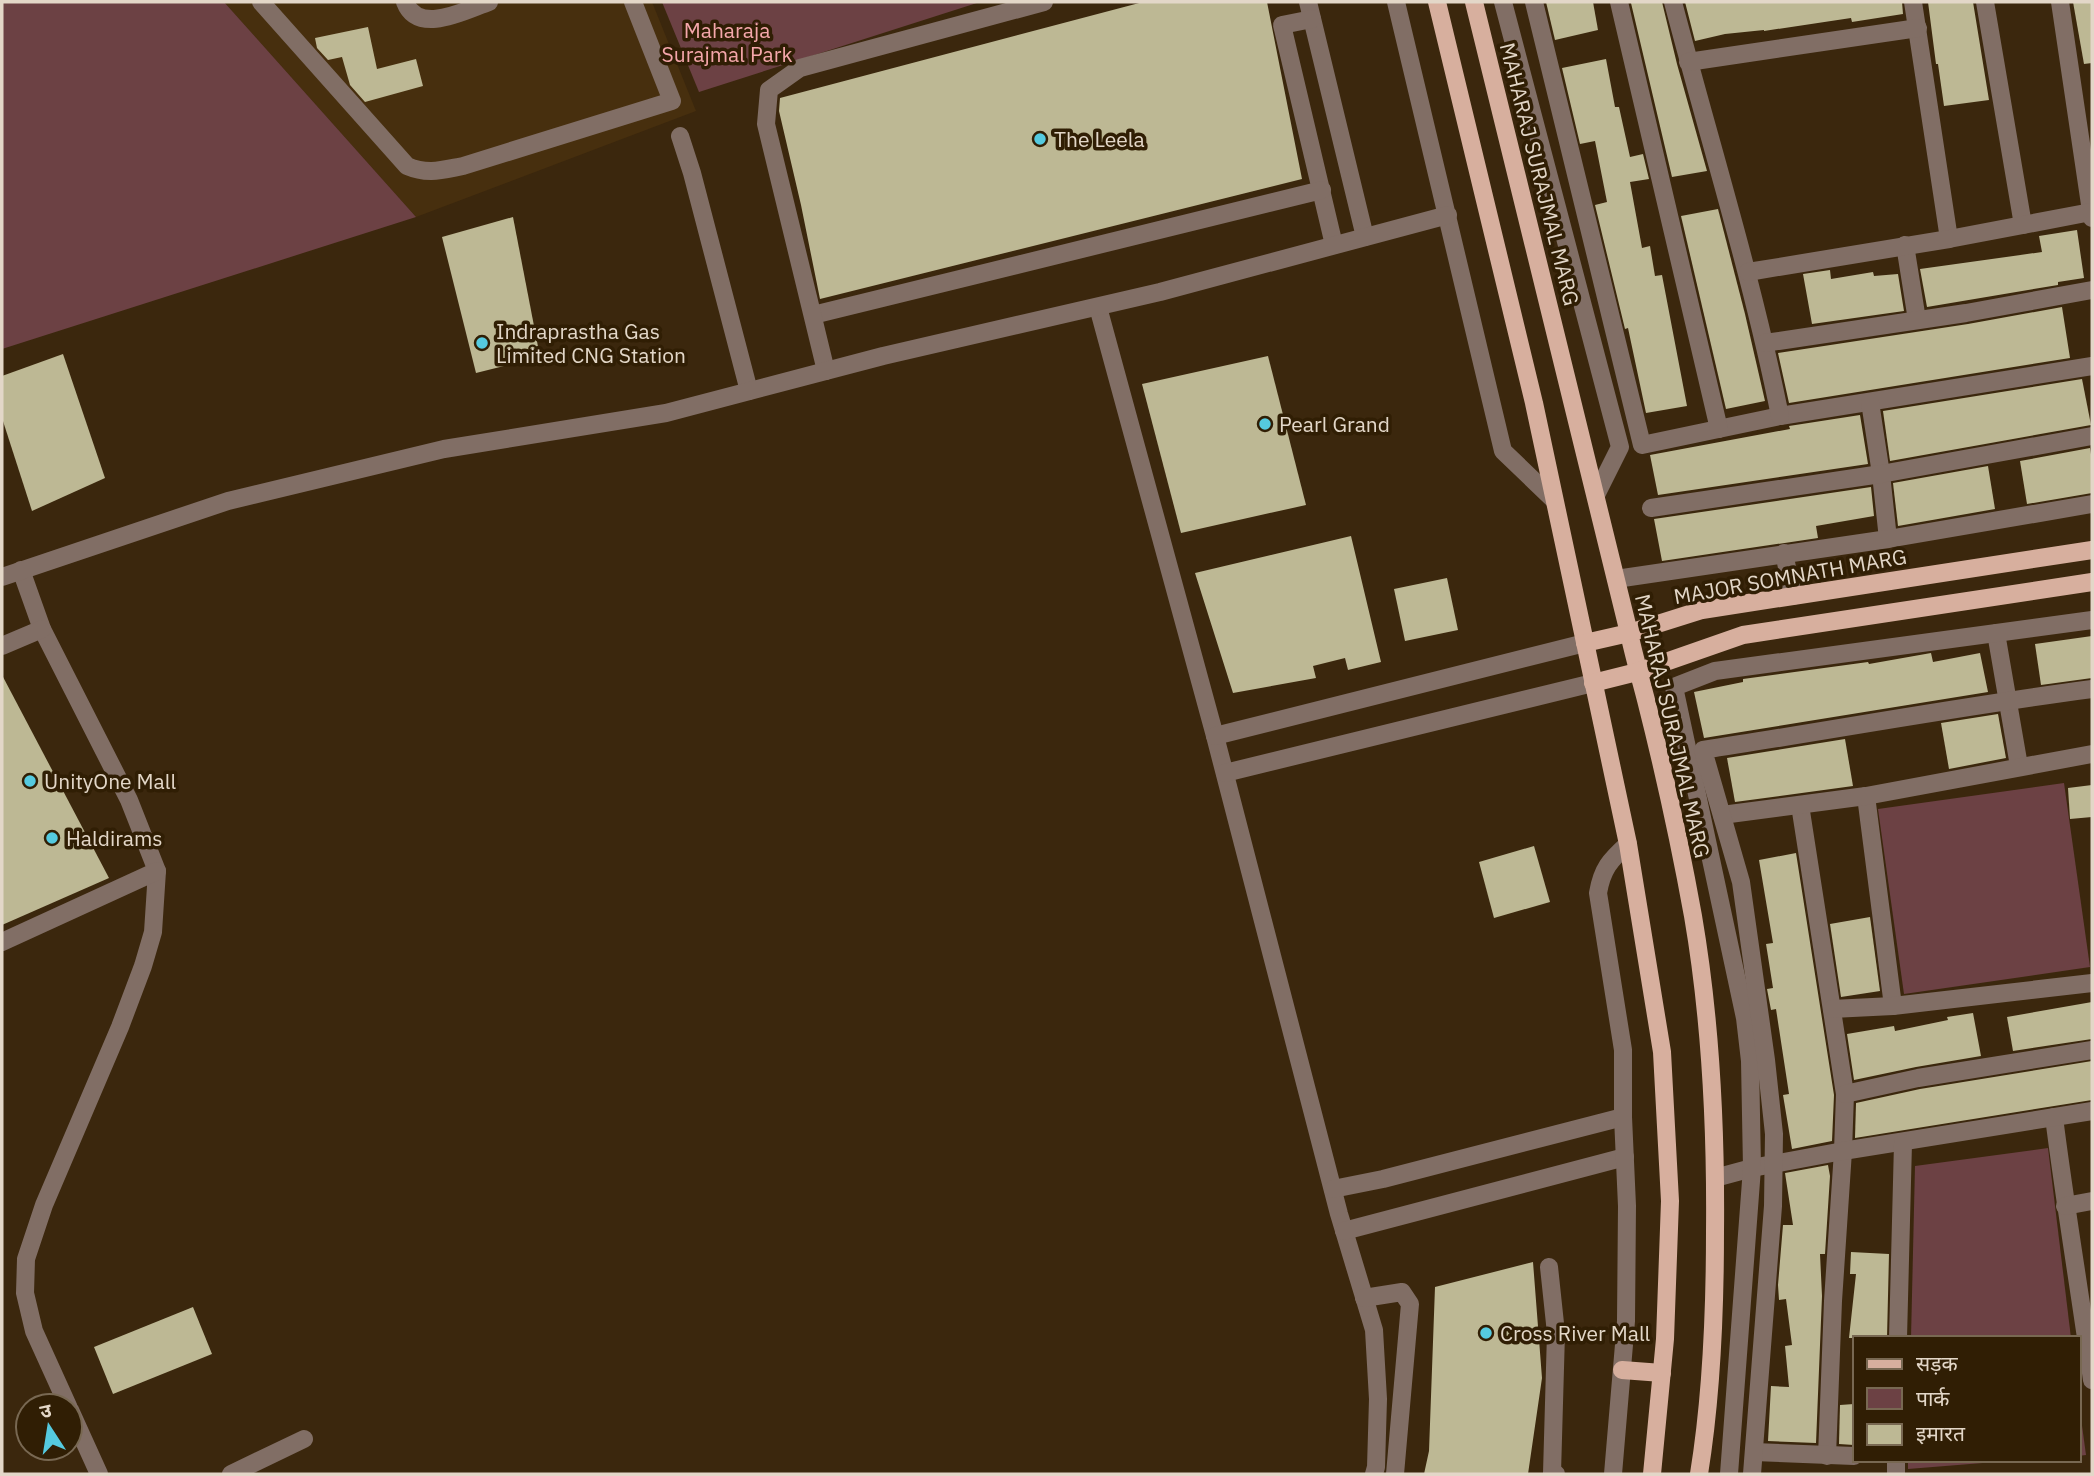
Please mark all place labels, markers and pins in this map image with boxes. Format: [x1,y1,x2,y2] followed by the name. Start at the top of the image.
[1054,125,1145,153] place label: The Leela
[1032,131,1048,147] marker: The Leela
[496,317,686,369] place label: Indraprastha Gas Limited CNG Station
[474,335,490,351] marker: Indraprastha Gas Limited CNG Station
[1279,410,1390,438] place label: Pearl Grand
[1257,416,1273,432] marker: Pearl Grand
[44,767,176,795] place label: UnityOne Mall
[22,773,38,789] marker: UnityOne Mall
[66,824,163,852] place label: Haldirams
[44,830,60,846] marker: Haldirams
[1500,1319,1651,1347] place label: Cross River Mall
[1478,1325,1494,1341] marker: Cross River Mall

